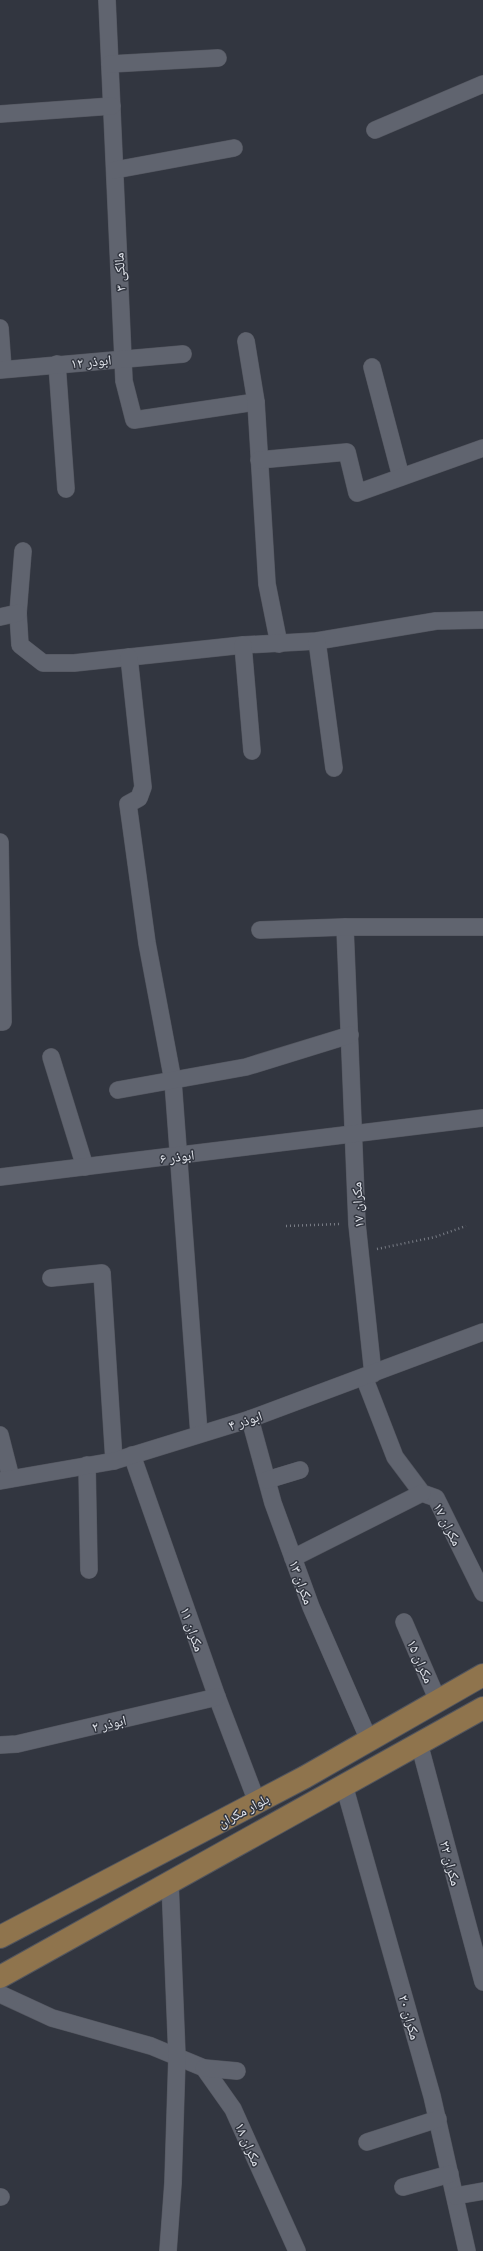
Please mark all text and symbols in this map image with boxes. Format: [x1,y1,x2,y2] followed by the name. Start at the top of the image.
[109,252,129,292] street label: مالکی ۳
[70,349,112,373] street label: ابوذر ۱۲
[159,1144,195,1168] street label: ابوذر ۶
[346,1182,368,1228] street label: مکران ۱۷
[226,1406,264,1434] street label: ابوذر ۴
[429,1499,467,1549] street label: مکران ۱۷
[285,1557,319,1607] street label: مکران ۱۳
[177,1604,209,1654] street label: مکران ۱۱
[403,1636,439,1686] street label: مکران ۱۵
[90,1710,128,1736] street label: ابوذر ۲
[214,1788,272,1832] street label: بلوار مکران
[436,1838,466,1888] street label: مکران ۲۲
[395,1992,425,2042] street label: مکران ۲۰
[231,2119,267,2169] street label: مکران ۱۸

